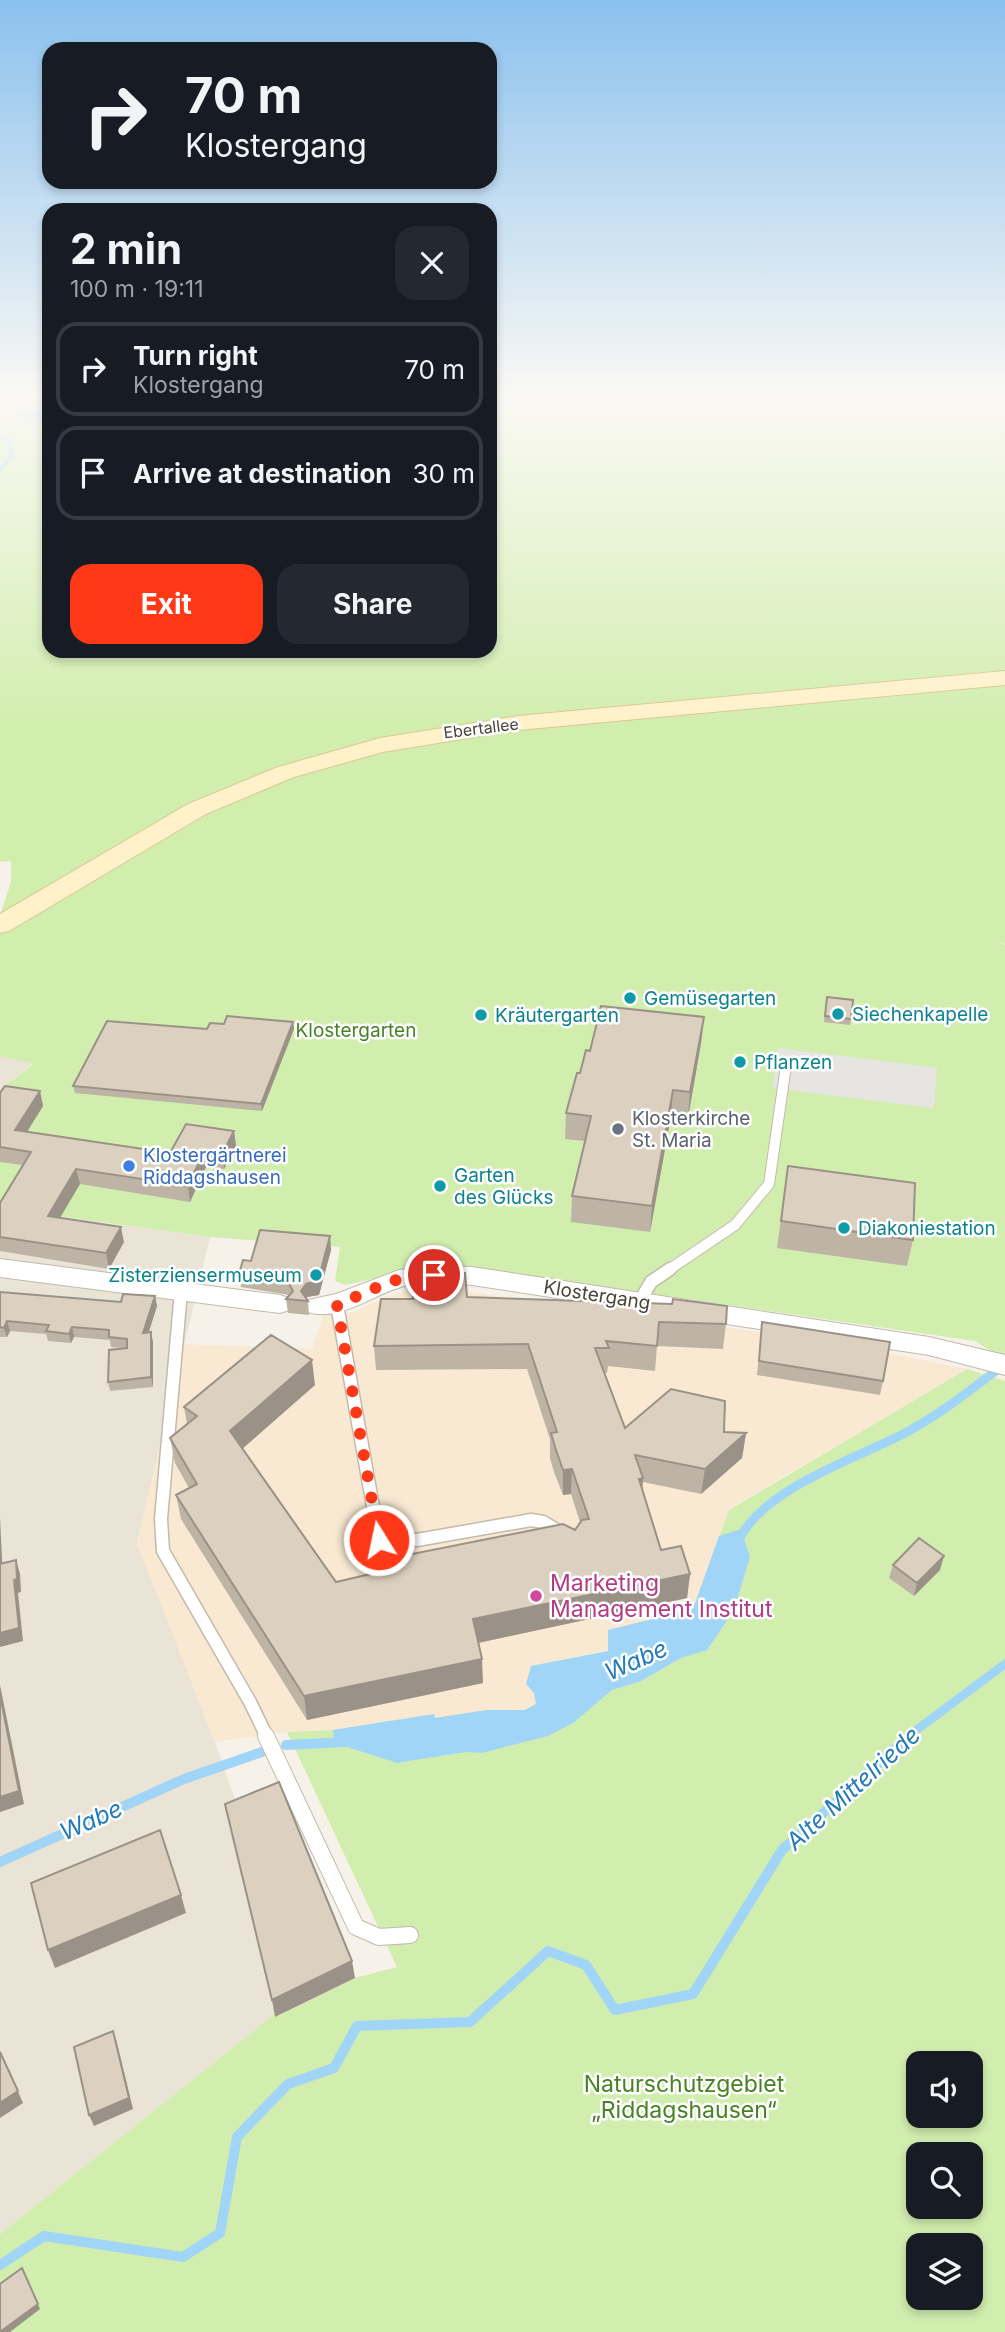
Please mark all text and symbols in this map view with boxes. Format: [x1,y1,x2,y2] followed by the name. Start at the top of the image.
[185,66,302,125] text: 70 m
[70,70,161,161] icon: right
[185,126,367,165] text: Klostergang
[70,223,182,274] text: 2 min
[395,226,469,300] button: close
[70,275,204,303] text: 100 m · 19:11
[133,340,258,371] text: Turn right
[74,350,112,388] icon: right
[404,354,465,385] text: 70 m
[133,371,264,399] text: Klostergang
[74,454,112,492] icon: arrive
[133,458,392,489] text: Arrive at destination
[413,458,475,489] text: 30 m
[70,564,263,644] button: Exit
[277,564,469,644] button: Share
[442,713,520,743] street label: Ebertallee
[644,987,776,1010] place label: Gemüsegarten
[622,990,638,1006] marker: Gemüsegarten
[852,1003,988,1026] place label: Siechenkapelle
[495,1004,619,1027] place label: Kräutergarten
[830,1006,846,1022] marker: Siechenkapelle
[473,1007,489,1023] marker: Kräutergarten
[296,1019,416,1042] park label: Klostergarten
[754,1051,832,1074] place label: Pflanzen
[732,1054,748,1070] marker: Pflanzen
[632,1107,750,1152] place label: Klosterkirche St. Maria
[610,1121,626,1137] marker: Klosterkirche St. Maria
[143,1144,287,1189] place label: Klostergärtnerei Riddagshausen
[121,1158,137,1174] marker: Klostergärtnerei Riddagshausen
[454,1164,553,1209] place label: Garten des Glücks
[432,1178,448,1194] marker: Garten des Glücks
[858,1217,996,1240] place label: Diakoniestation
[836,1220,852,1236] marker: Diakoniestation
[404,1245,464,1305] pin
[415,1256,453,1294] icon: arrive
[108,1264,302,1287] place label: Zisterziensermuseum
[308,1267,324,1283] marker: Zisterziensermuseum
[542,1275,652,1315] street label: Klostergang
[342,1503,416,1577] position arrow
[550,1569,773,1623] place label: Marketing Management Institut
[528,1588,544,1604] marker: Marketing Management Institut
[600,1633,672,1687] water label: Wabe
[779,1720,926,1857] water label: Alte Mittelriede
[55,1793,127,1847] water label: Wabe
[906,2051,983,2310] map controls
[906,2051,983,2128] button: sound
[584,2070,785,2124] park label: Naturschutzgebiet „Riddagshausen“
[906,2142,983,2219] button: search
[906,2233,983,2310] button: layers

